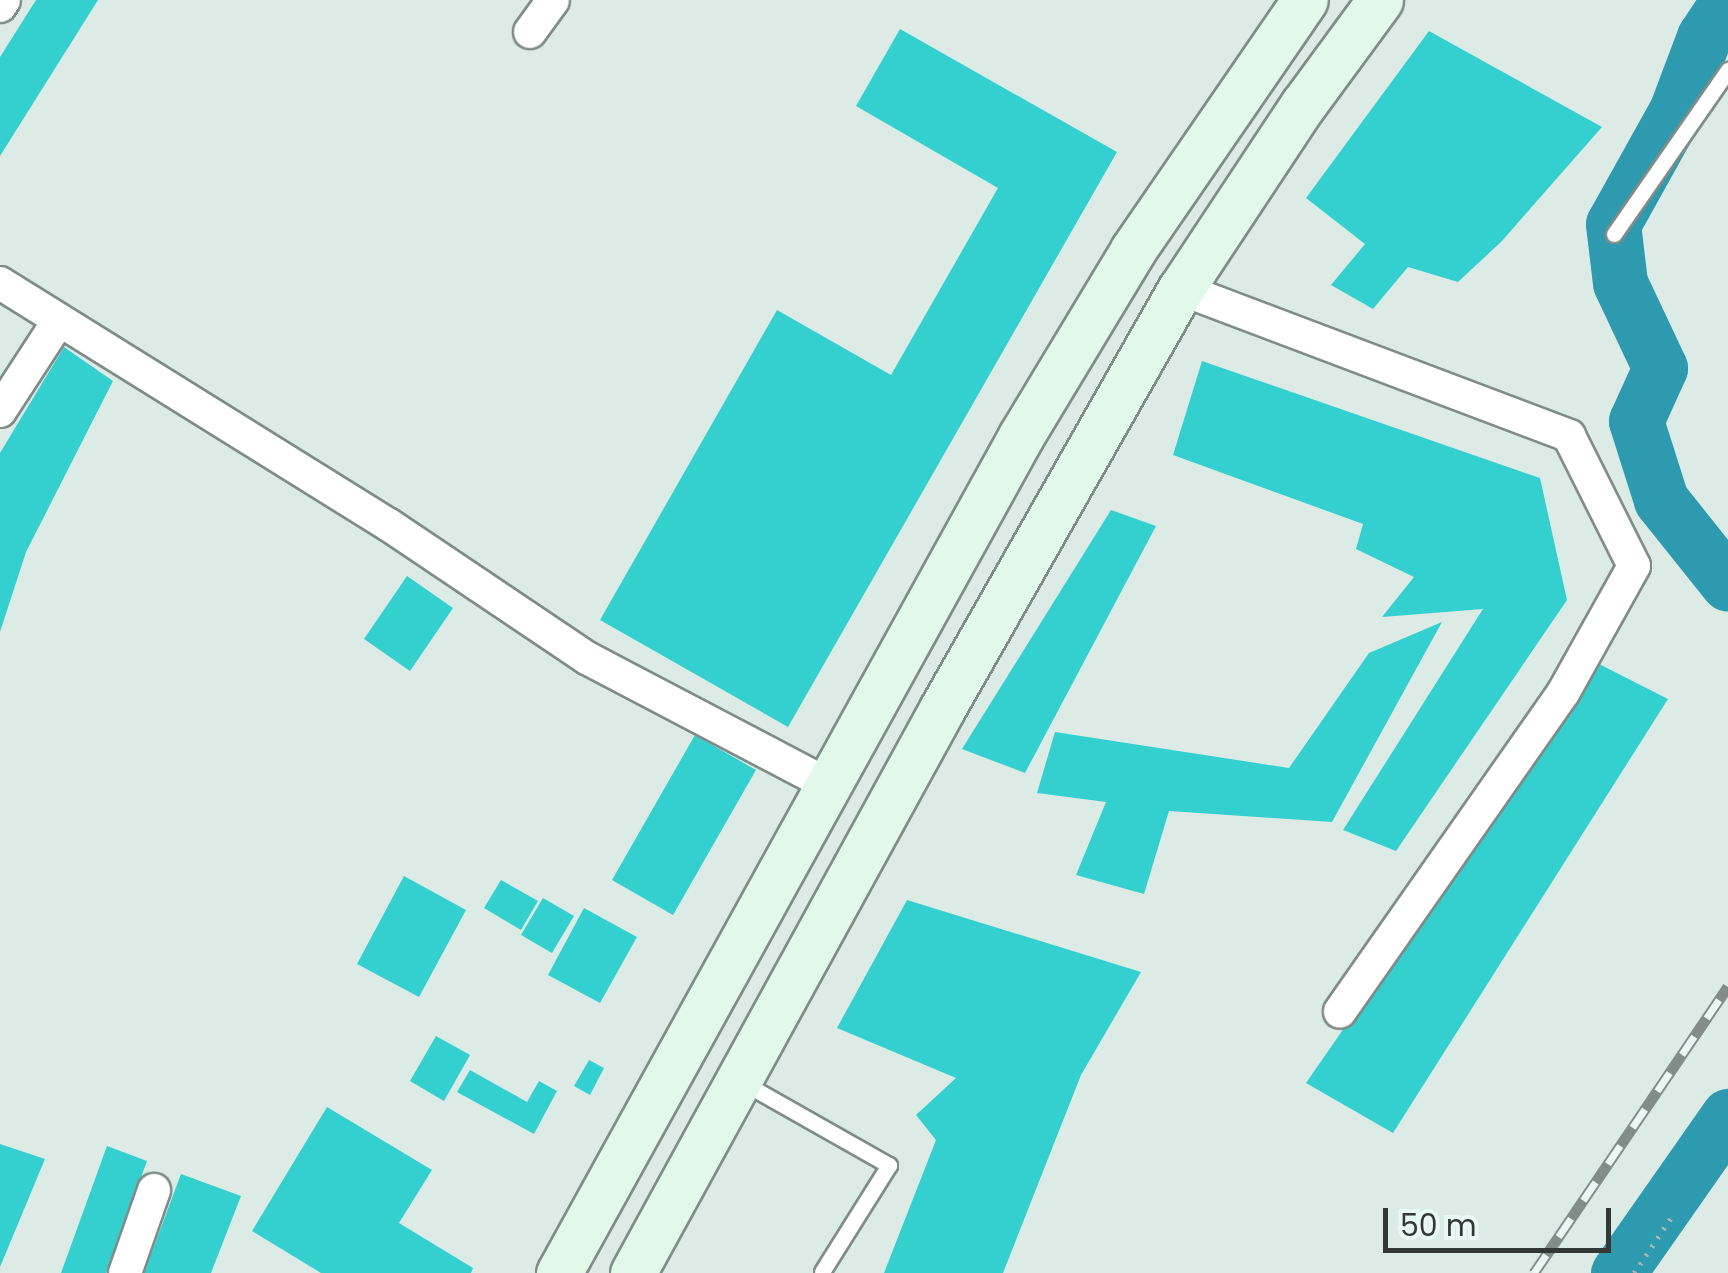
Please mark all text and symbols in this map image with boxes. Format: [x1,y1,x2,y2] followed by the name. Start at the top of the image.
[1388,1188,1616,1250] scale bar
[1400,1204,1477,1247] text: 50 m

